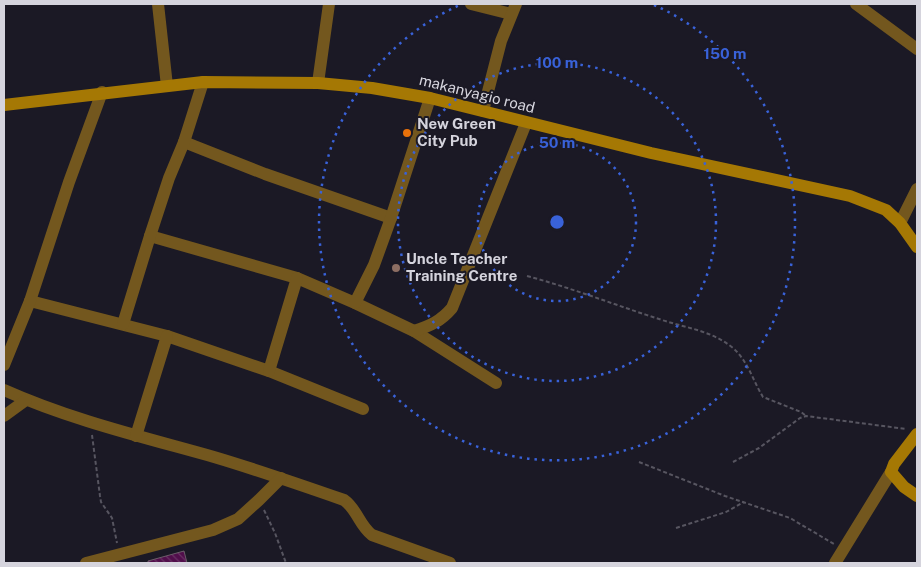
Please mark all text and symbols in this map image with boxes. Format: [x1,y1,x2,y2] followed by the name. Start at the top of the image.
[703,45,747,62] text: 150 m
[536,54,578,71] text: 100 m
[417,71,537,116] street label: makanyagio road
[417,115,496,149] place label: New Green City Pub
[401,127,413,139] marker: New Green City Pub
[539,134,575,151] text: 50 m
[548,213,566,231] centre of rings
[406,250,517,284] place label: Uncle Teacher Training Centre
[390,262,402,274] marker: Uncle Teacher Training Centre

